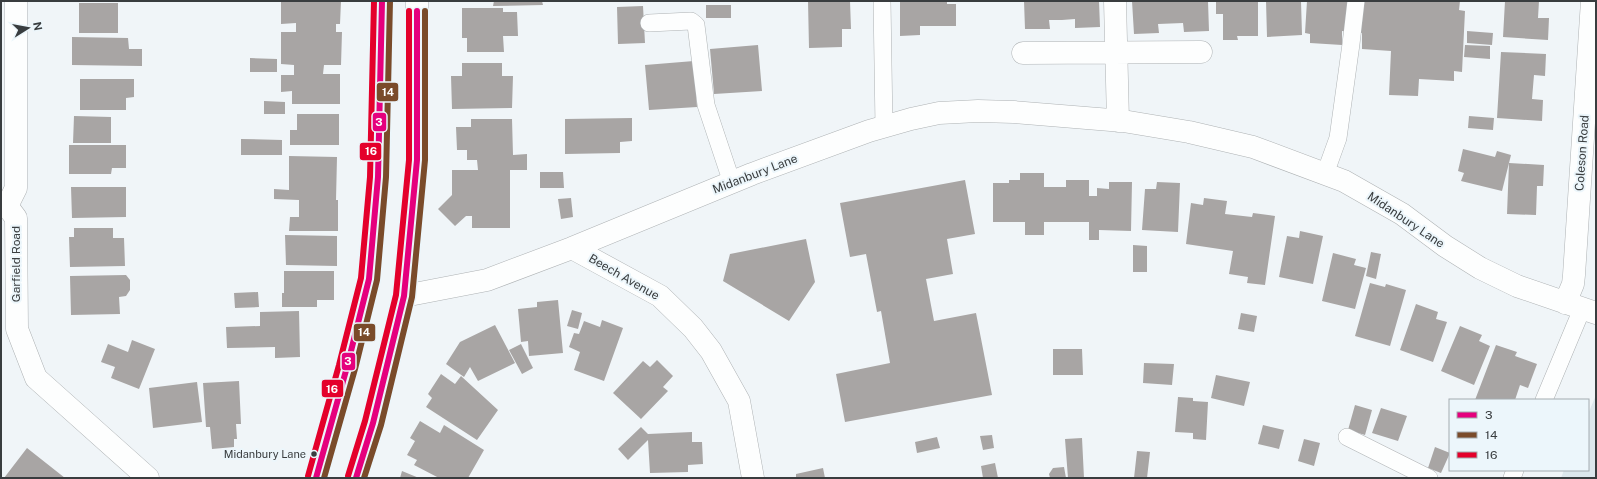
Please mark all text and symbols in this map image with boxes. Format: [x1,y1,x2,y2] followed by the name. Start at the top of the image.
[8,8,48,48] north arrow
[31,21,45,31] text: N
[376,82,399,102] line badge: 14
[382,86,394,98] text: 14
[372,112,387,132] line badge: 3
[1572,114,1592,192] street label: Coleson Road
[375,116,383,128] text: 3
[359,142,382,161] line badge: 16
[365,145,377,157] text: 16
[711,151,800,197] street label: Midanbury Lane
[1365,189,1447,251] street label: Midanbury Lane
[9,226,23,302] street label: Garfield Road
[586,251,662,303] street label: Beech Avenue
[353,323,376,342] line badge: 14
[358,326,370,338] text: 14
[341,352,356,371] line badge: 3
[344,355,352,367] text: 3
[321,379,344,398] line badge: 16
[326,383,338,395] text: 16
[1449,399,1589,471] legend
[1485,408,1493,422] text: 3
[1485,428,1498,442] text: 14
[224,448,306,460] place label: Midanbury Lane
[1485,448,1497,462] text: 16
[309,449,319,459] marker: Midanbury Lane

